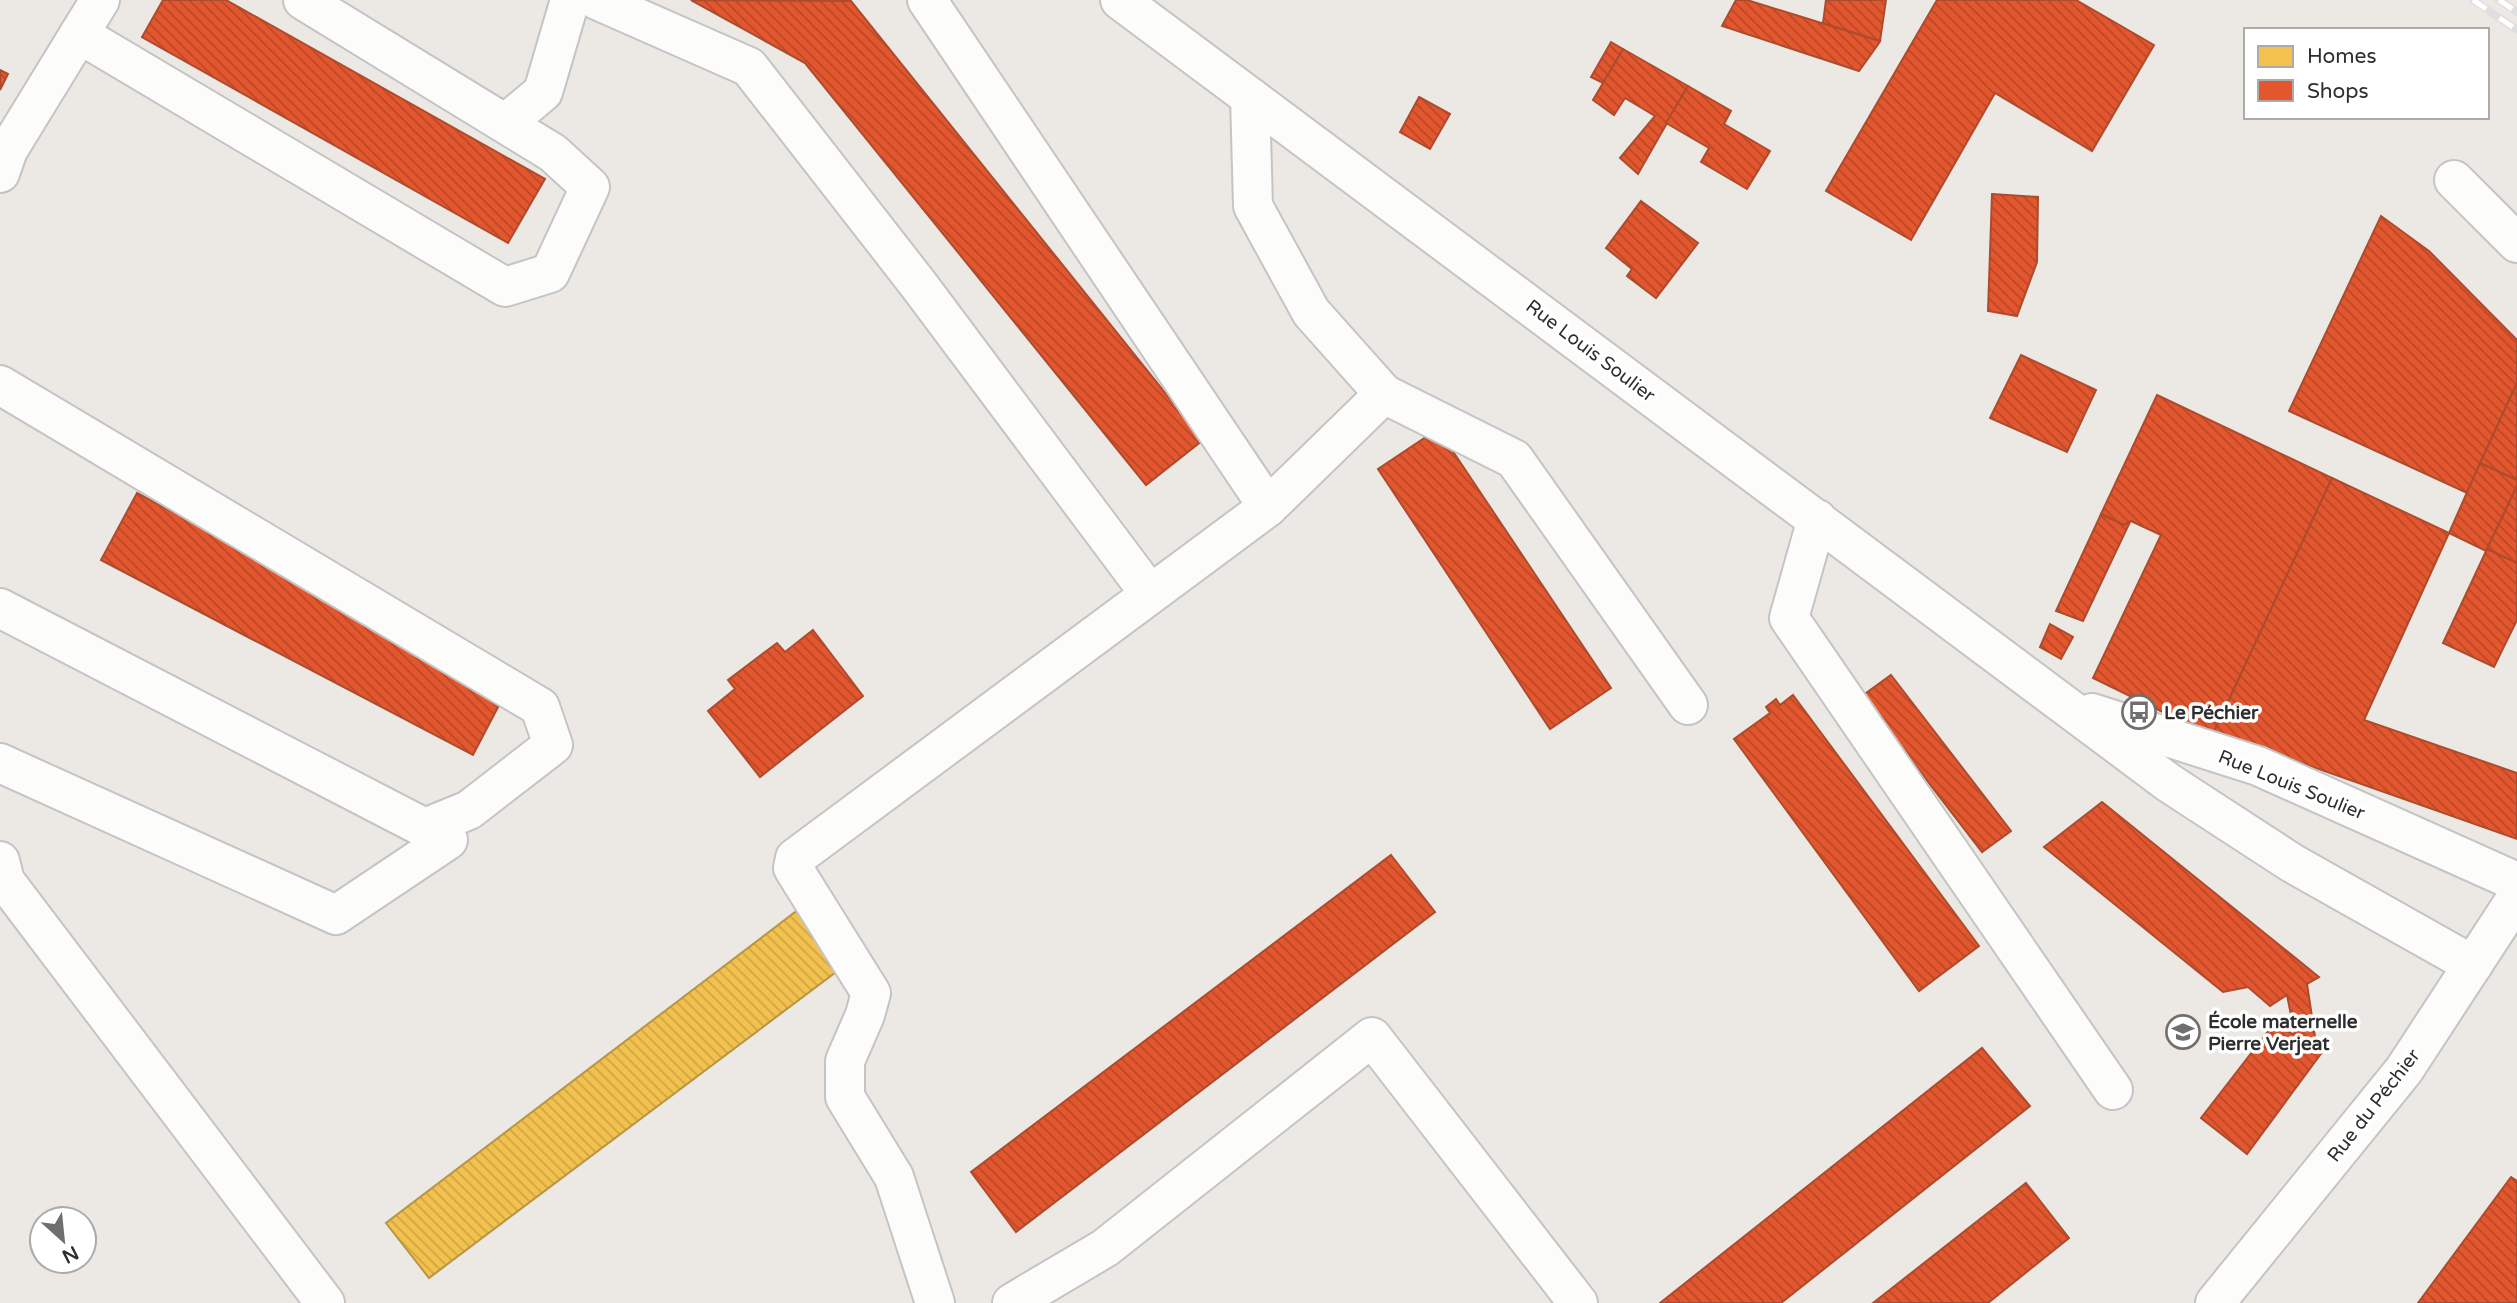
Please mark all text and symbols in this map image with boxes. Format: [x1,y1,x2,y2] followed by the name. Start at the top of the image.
[2244,28,2489,119] legend
[2307,44,2377,69] text: Homes
[2307,79,2369,104] text: Shops
[1521,295,1660,407] street label: Rue Louis Soulier
[2120,693,2158,731] bus stop icon: Le Péchier
[2164,702,2259,724] place label: Le Péchier
[2215,746,2369,825] street label: Rue Louis Soulier
[2208,1010,2358,1056] place label: École maternelle Pierre Verjeat
[2164,1013,2202,1051] school or university icon: École maternelle Pierre Verjeat
[2323,1044,2425,1166] street label: Rue du Péchier
[28,1205,98,1275] north arrow
[58,1241,82,1268] text: N

